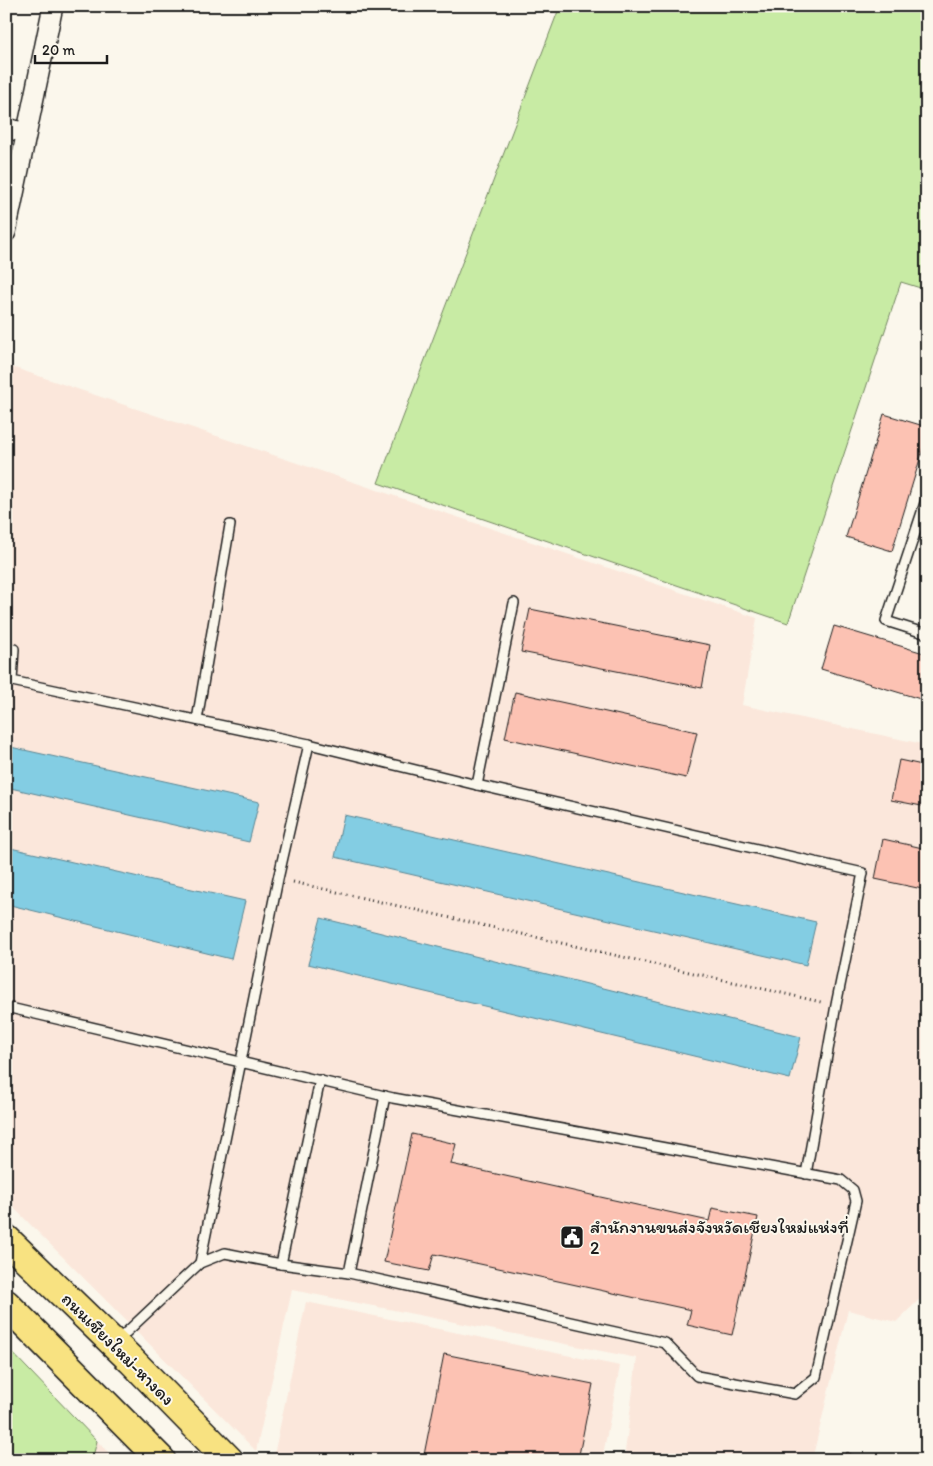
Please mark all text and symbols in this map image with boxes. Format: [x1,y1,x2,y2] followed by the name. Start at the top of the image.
[35,32,108,64] scale bar
[42,41,76,59] text: 20 m
[590,1215,849,1259] place label: สำนักงานขนส่งจังหวัดเชียงใหม่แห่งที่ 2
[559,1224,585,1250] public building icon: สำนักงานขนส่งจังหวัดเชียงใหม่แห่งที่ 2
[57,1288,179,1410] street label: ถนนเชียงใหม่-หางดง

